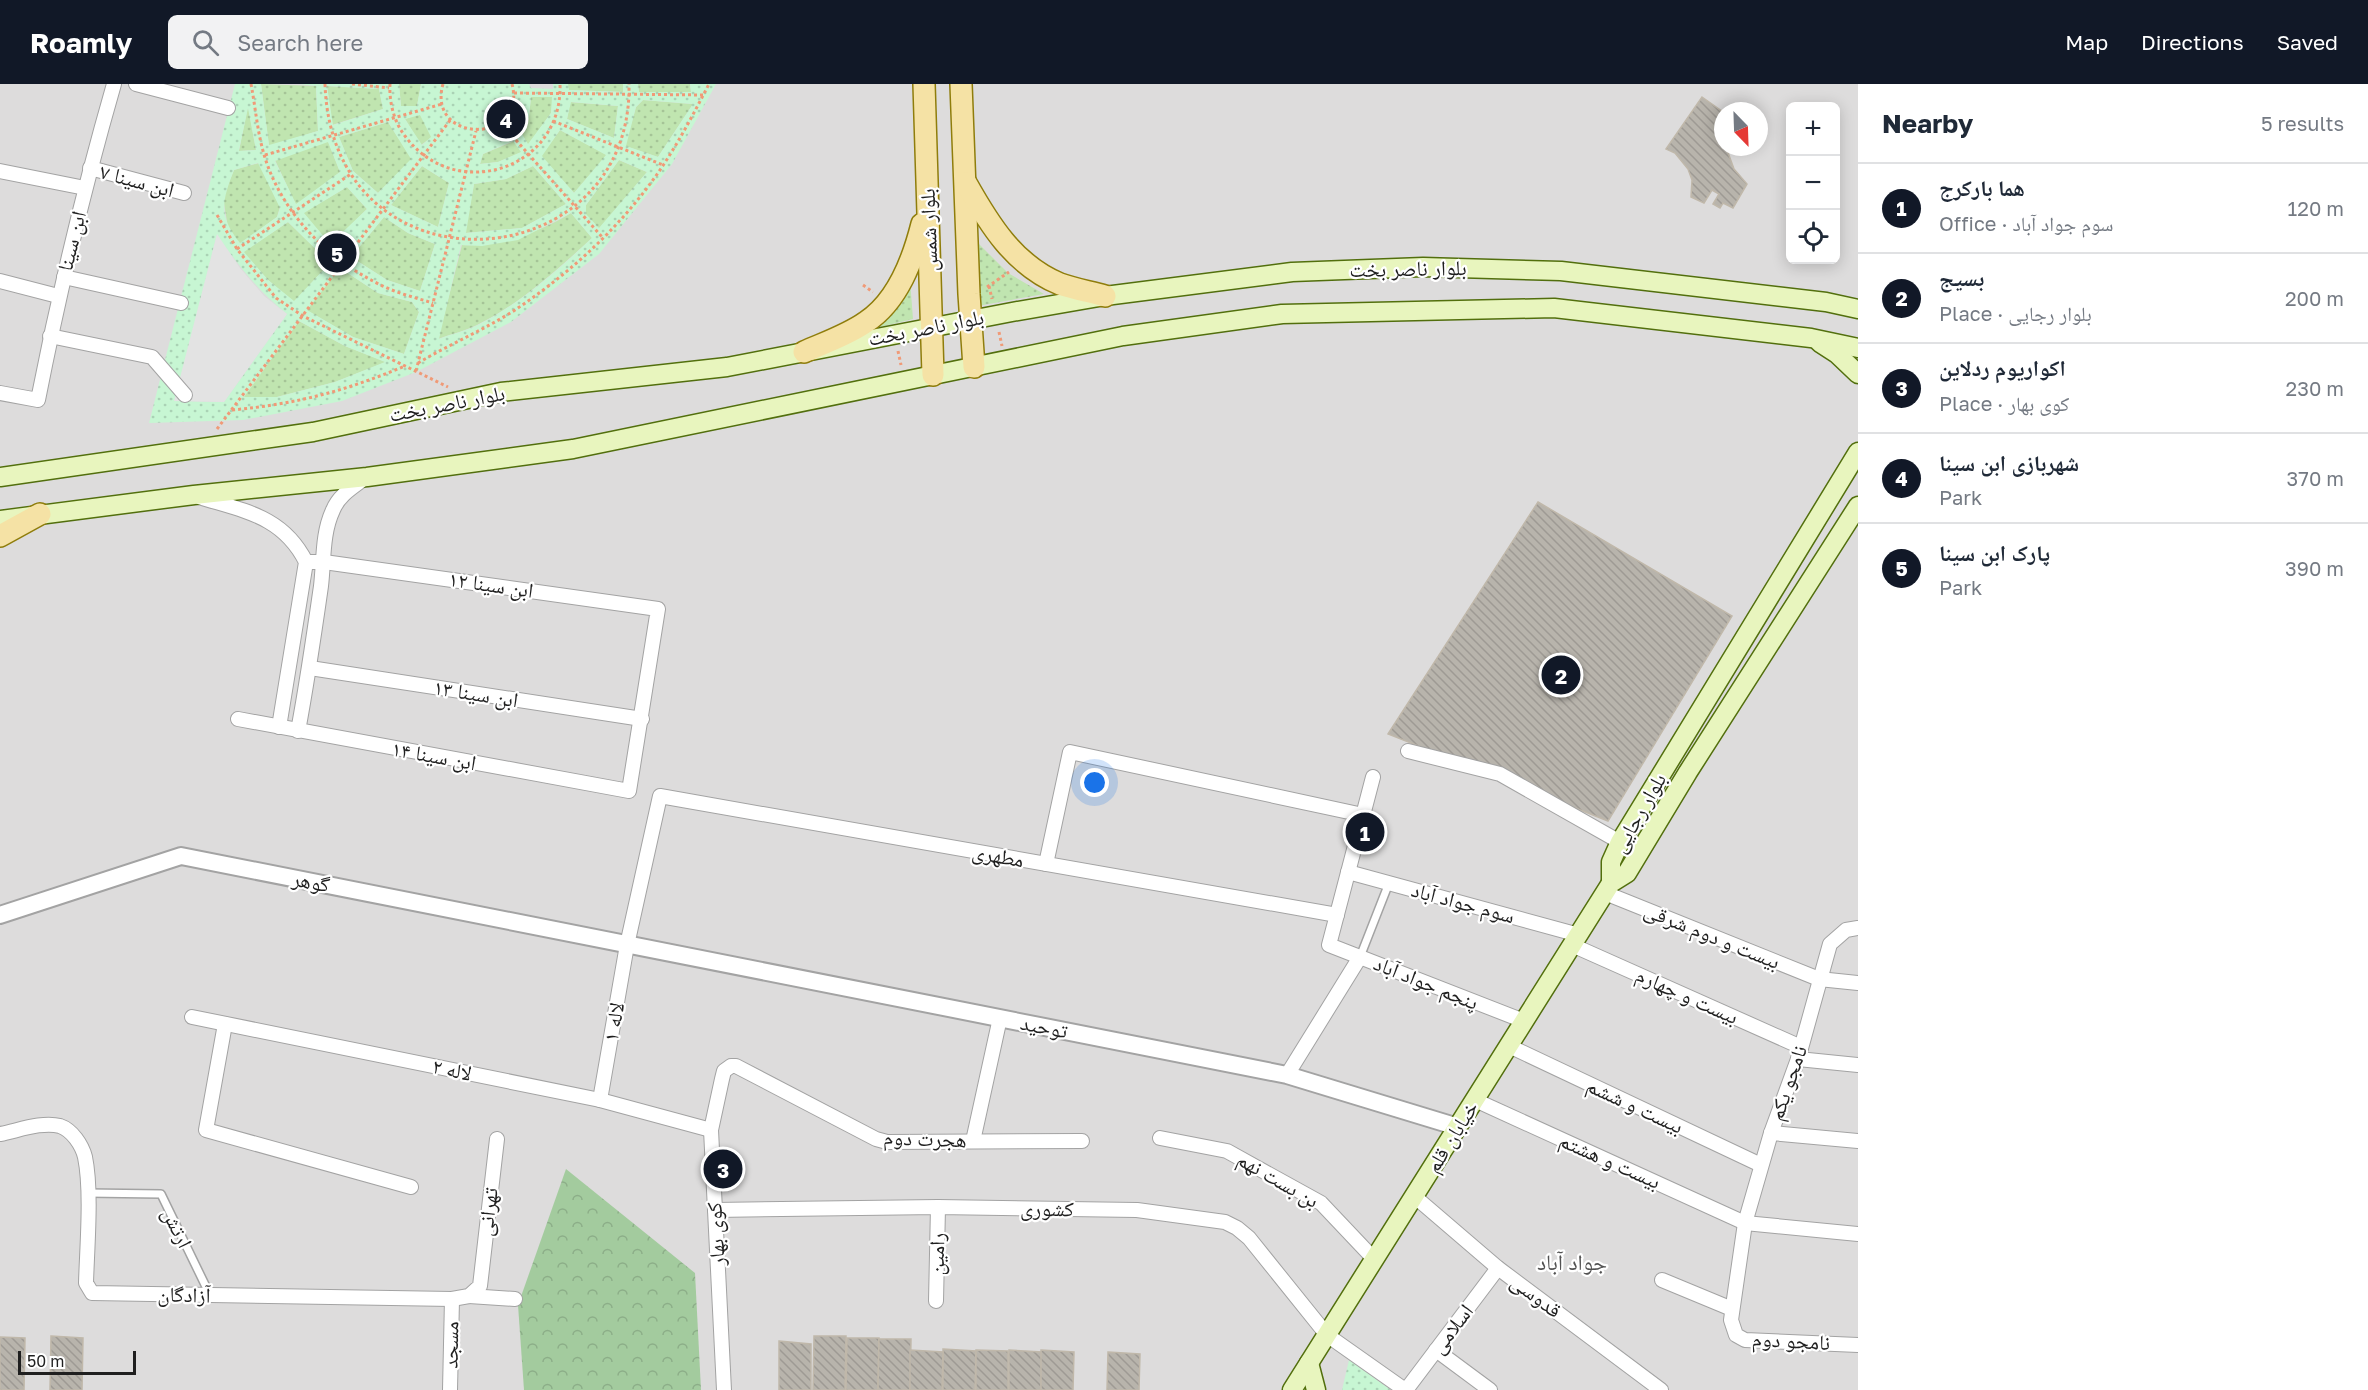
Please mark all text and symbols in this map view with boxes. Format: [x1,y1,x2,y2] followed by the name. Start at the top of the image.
[168,15,588,69] search box
[30,26,132,59] text: Roamly
[189,26,222,59] icon: search
[237,29,363,56] text: Search here
[2065,29,2108,55] text: Map
[2141,29,2244,55] text: Directions
[2277,29,2338,55] text: Saved
[486,96,526,141] pin: 4
[1714,102,1768,156] north arrow
[1786,102,1840,264] map controls
[1786,102,1840,156] button: +
[1882,108,1973,139] text: Nearby
[2261,111,2344,135] text: 5 results
[1786,156,1840,210] button: −
[97,158,177,203] street label: ابن سینا ۷
[1939,174,2025,201] text: هما بارکرج
[914,188,943,272] street label: بلوار شمس
[1896,196,1907,220] text: 1
[2288,196,2344,220] text: 120 m
[51,208,92,274] street label: ابن سینا
[1786,210,1840,264] button: locate
[1939,211,2114,235] text: Office · سوم جواد آباد
[318,230,356,276] pin: 5
[1349,254,1467,282] street label: بلوار ناصر بخت
[1939,264,1984,291] text: بسیج
[1895,286,1908,310] text: 2
[2285,286,2344,310] text: 200 m
[1939,301,2092,325] text: Place · بلوار رجایی
[866,303,986,351] street label: بلوار ناصر بخت
[1939,354,2066,381] text: اکواریوم ردلاین
[1895,376,1908,400] text: 3
[2286,376,2344,400] text: 230 m
[387,379,507,427] street label: بلوار ناصر بخت
[1939,391,2069,415] text: Place · کوی بهار
[1939,449,2079,476] text: شهربازی ابن سینا
[1895,466,1908,490] text: 4
[2287,466,2344,490] text: 370 m
[1939,485,1982,509] text: Park
[1939,539,2050,566] text: پارک ابن سینا
[1895,556,1908,580] text: 5
[2285,556,2344,580] text: 390 m
[447,565,535,604] street label: ابن سینا ۱۲
[1939,575,1982,599] text: Park
[1542,652,1580,698] pin: 2
[432,674,520,714] street label: ابن سینا ۱۳
[390,735,478,776] street label: ابن سینا ۱۴
[1080,768,1109,797] your location
[1605,768,1672,857] street label: بلوار رجایی
[1346,810,1384,855] pin: 1
[970,838,1026,872] street label: مطهری
[289,864,332,897] street label: گوهر
[1408,876,1518,930] street label: سوم جواد آباد
[1640,896,1784,976] street label: بیست و دوم شرقی
[1369,949,1483,1017] street label: پنجم جواد آباد
[1631,961,1743,1031] street label: بیست و چهارم
[597,1000,629,1044] street label: لاله ۱
[1018,1009,1070,1043] street label: توحید
[1762,1042,1814,1124] street label: نامجو یکم
[430,1052,474,1086] street label: لاله ۲
[1582,1071,1688,1141] street label: بیست و ششم
[1419,1096,1485,1178] street label: خیابان قلم
[883,1124,967,1154] street label: هجرت دوم
[1555,1126,1665,1196] street label: بیست و هشتم
[1232,1145,1324,1215] street label: بن بست نهم
[704,1146,742,1192] pin: 3
[471,1186,504,1238] street label: تهرانی
[1020,1195,1074,1221] street label: کشوری
[700,1201,730,1268] street label: کوی بهار
[156,1203,199,1252] street label: ارتش
[923,1232,950,1275] street label: رامین
[1537,1248,1607,1275] district label: جواد آباد
[1505,1268,1567,1323] street label: قدوسی
[157,1281,211,1307] street label: آزادگان
[1424,1298,1479,1359] street label: اسلامی
[437,1321,463,1369] street label: مسجد
[1751,1325,1831,1357] street label: نامجو دوم
[18,1348,136,1376] scale bar
[27,1351,64,1371] text: 50 m

